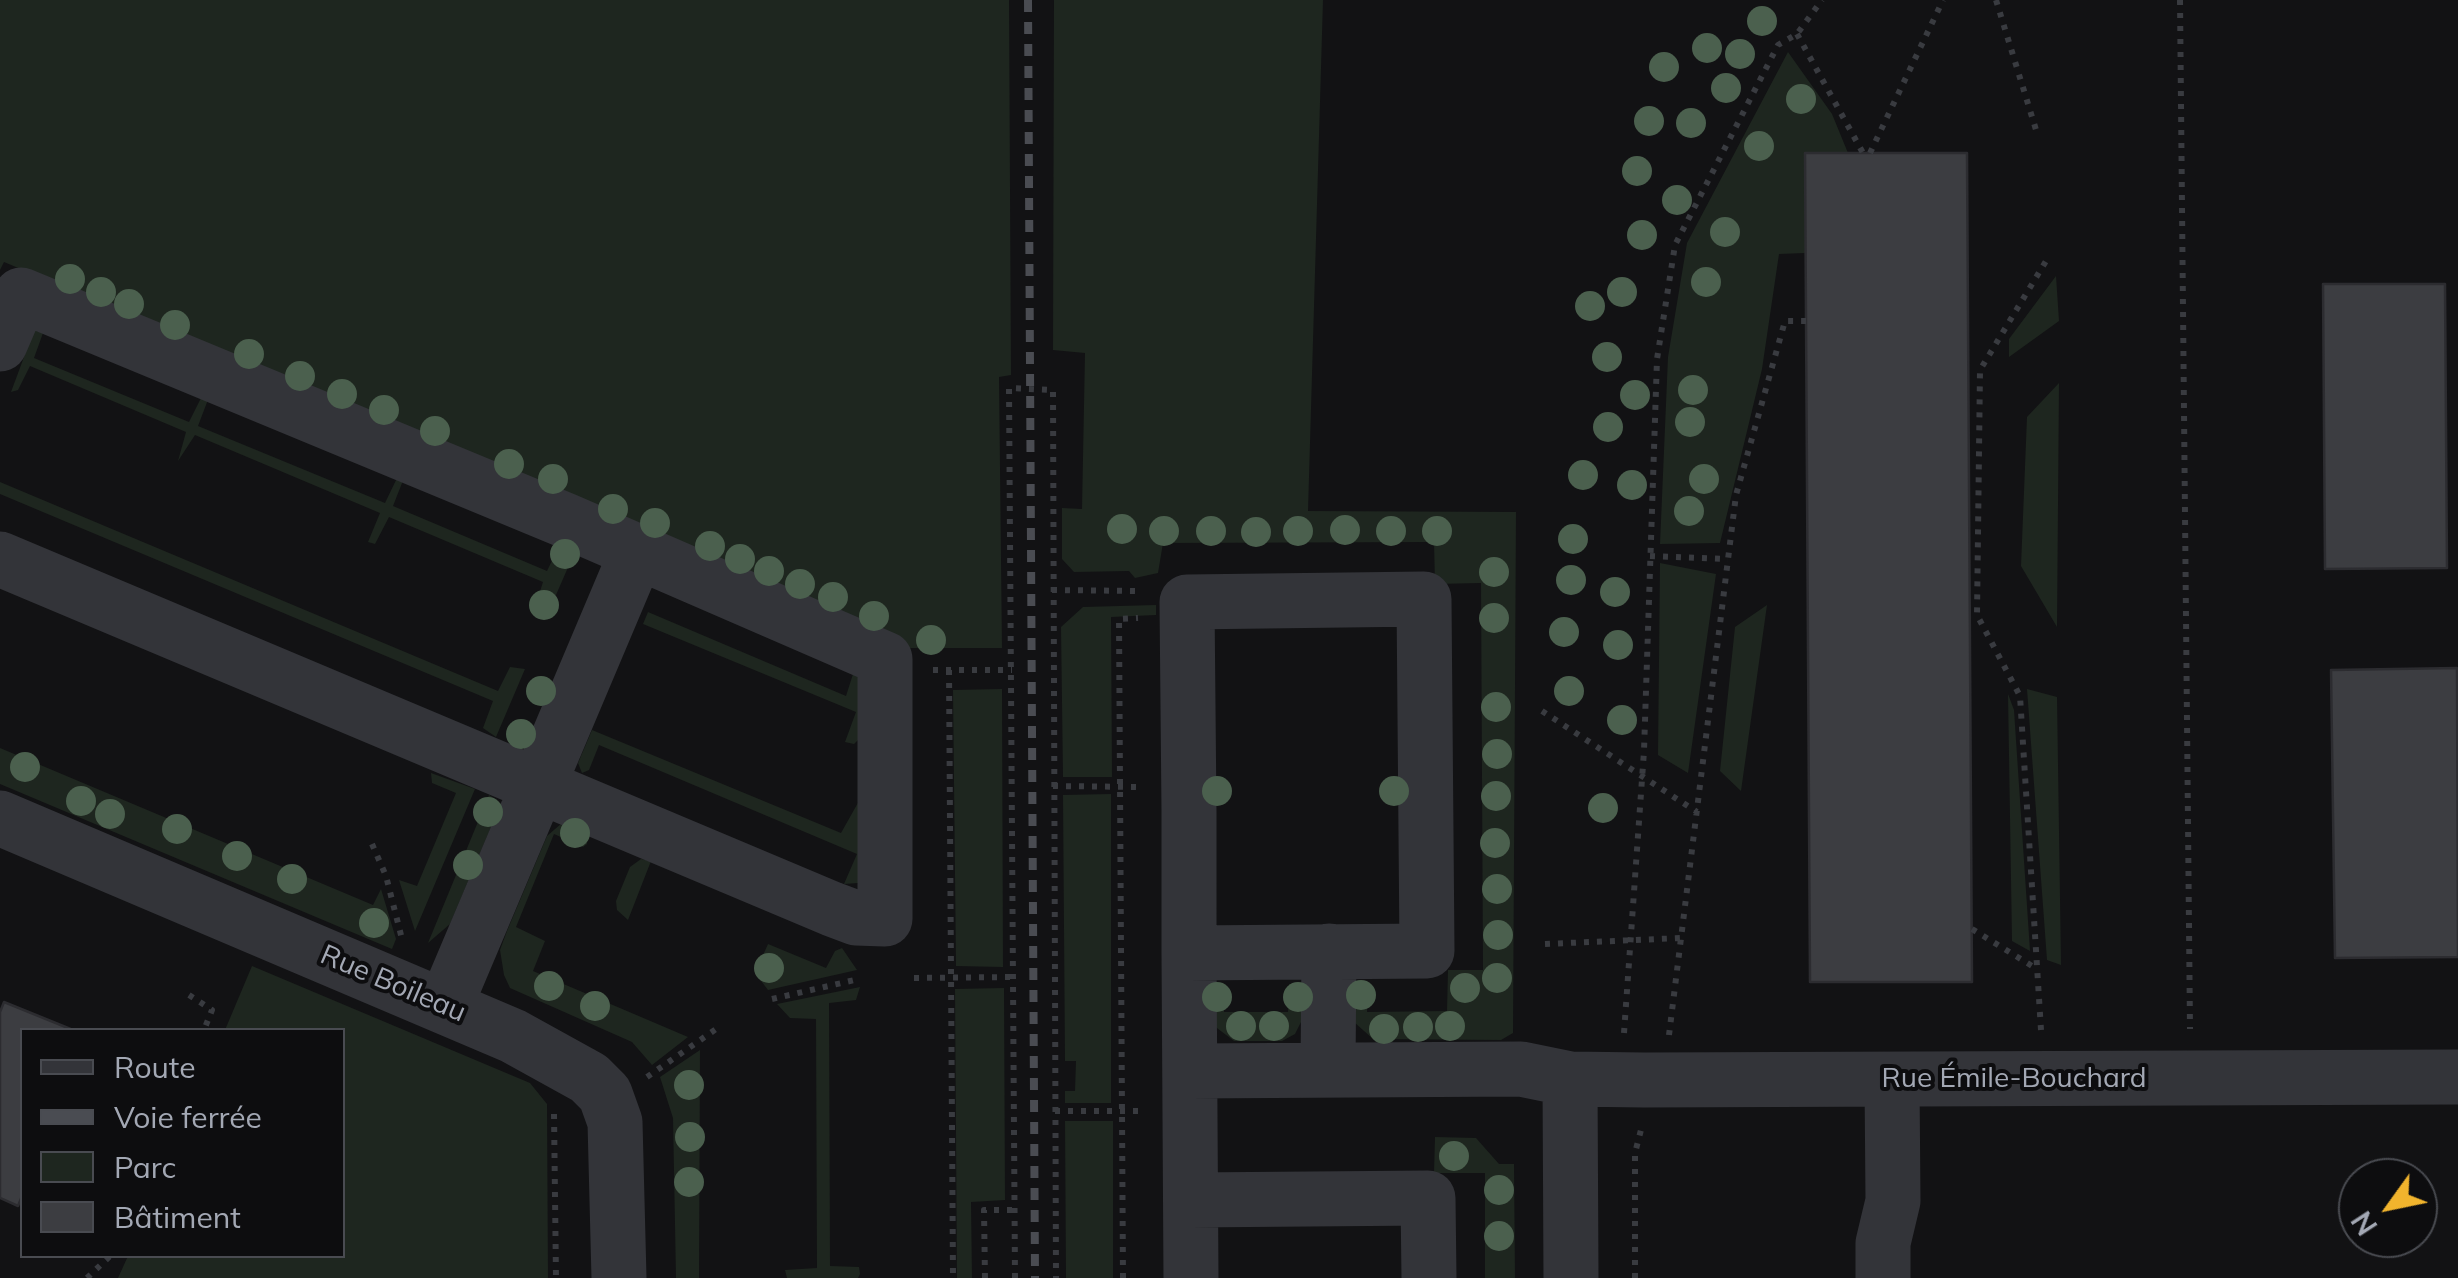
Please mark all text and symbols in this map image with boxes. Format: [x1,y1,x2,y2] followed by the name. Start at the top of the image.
[315,938,471,1030] street label: Rue Boileau
[20,1028,345,1258] legend
[114,1048,196,1086] text: Route
[1881,1062,2147,1096] street label: Rue Émile-Bouchard
[114,1098,262,1136] text: Voie ferrée
[114,1148,176,1186] text: Parc
[2338,1158,2438,1258] north arrow
[114,1198,241,1236] text: Bâtiment
[2344,1205,2385,1242] text: N

